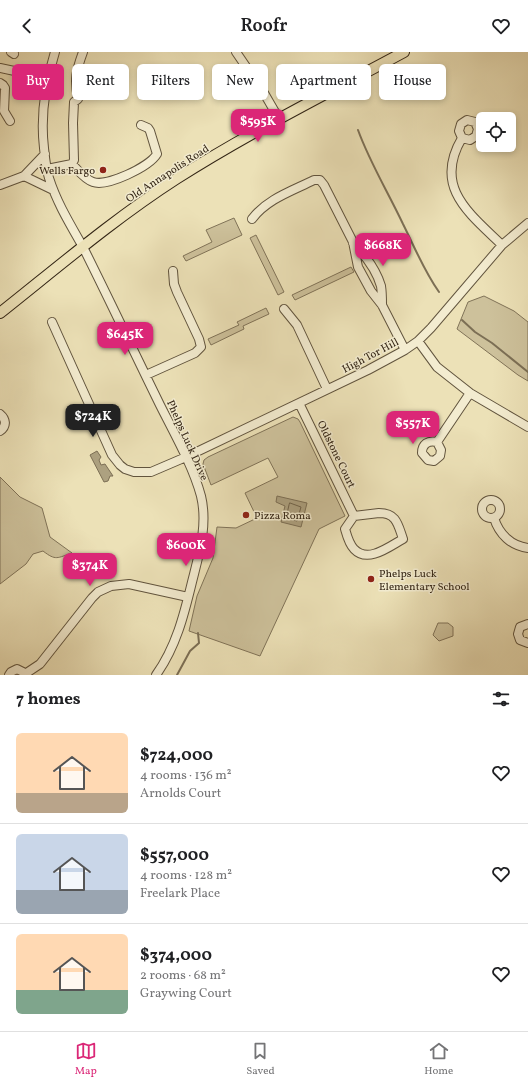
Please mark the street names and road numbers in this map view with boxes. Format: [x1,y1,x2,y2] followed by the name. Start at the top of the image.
[123,142,212,207] street label: Old Annapolis Road
[340,335,402,378] street label: High Tor Hill
[162,398,211,483] street label: Phelps Luck Drive
[313,418,359,491] street label: Oldstone Court

